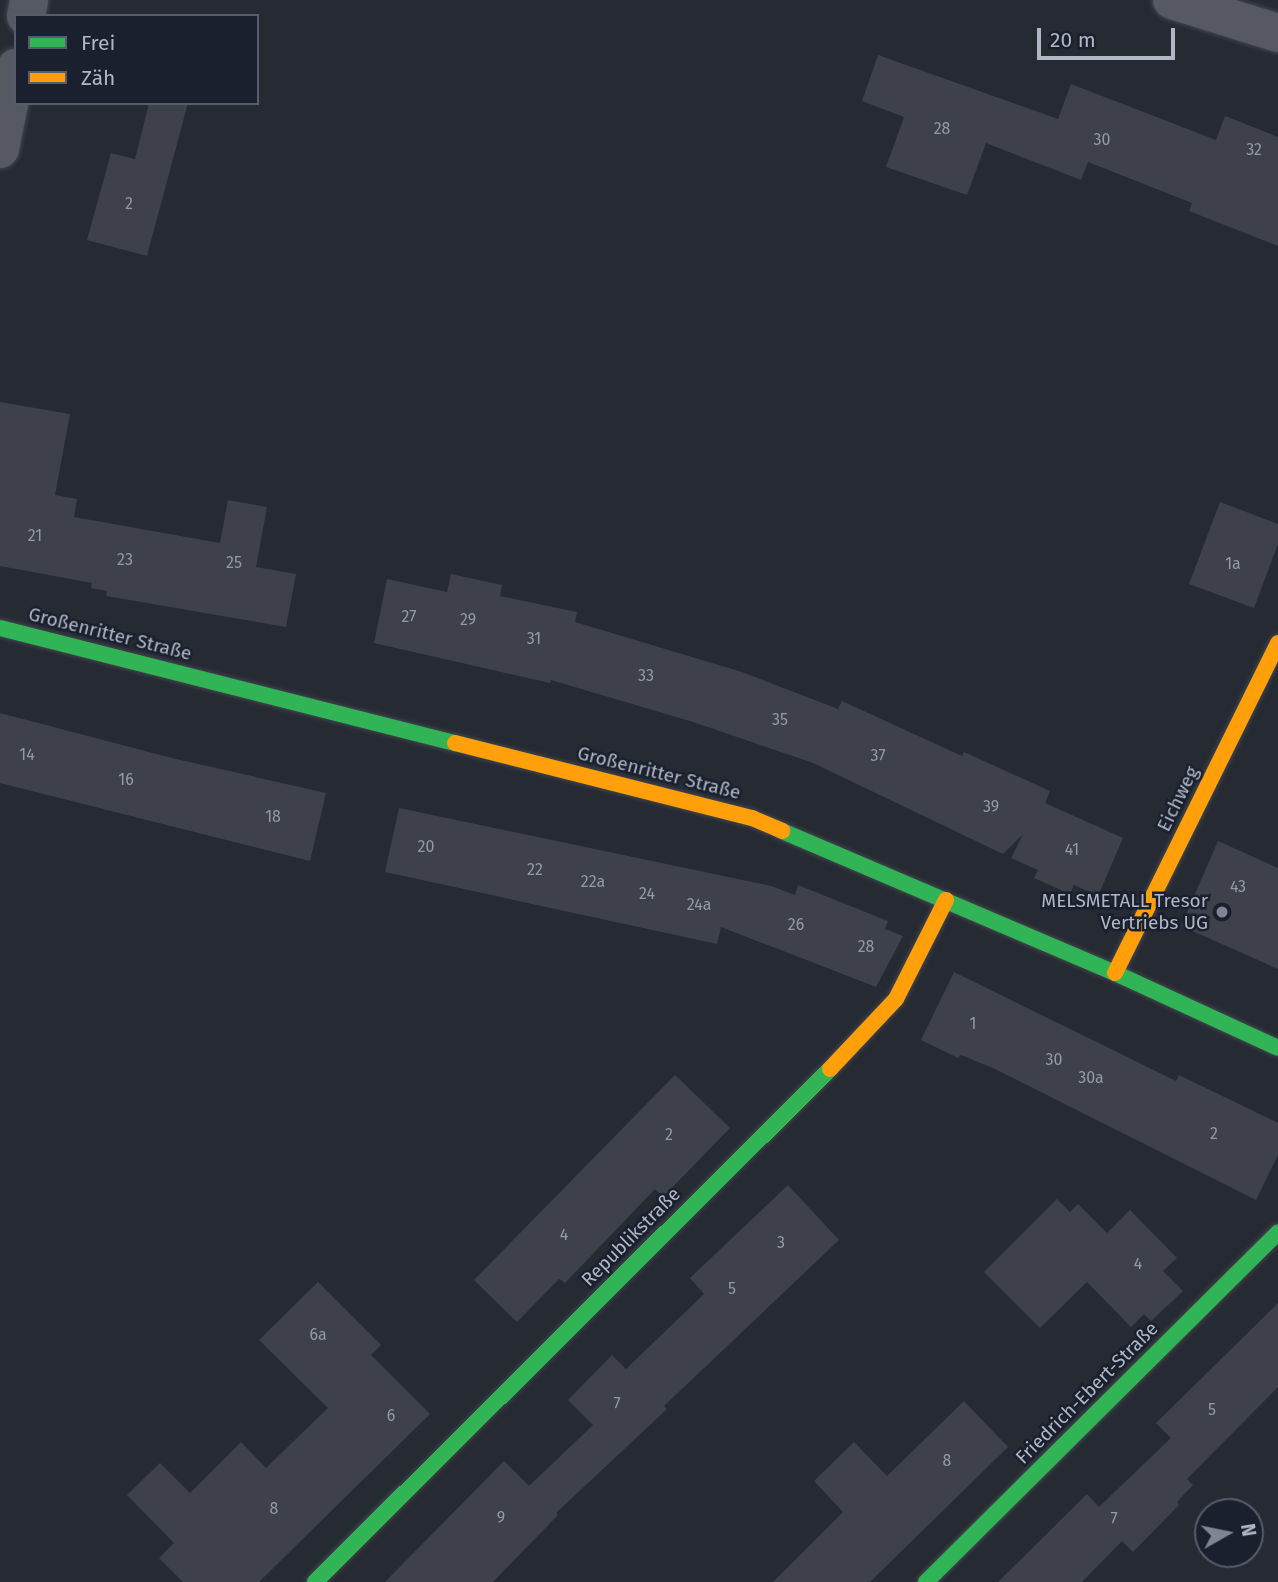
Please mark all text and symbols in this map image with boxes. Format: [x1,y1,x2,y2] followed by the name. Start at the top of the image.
[14,14,259,105] legend
[1040,14,1178,58] scale bar
[1050,27,1096,53] text: 20 m
[81,30,115,56] text: Frei
[81,65,115,91] text: Zäh
[934,119,950,139] house number: 28
[1094,130,1110,150] house number: 30
[1246,140,1262,160] house number: 32
[125,194,133,214] house number: 2
[28,526,42,546] house number: 21
[117,550,133,570] house number: 23
[226,553,242,573] house number: 25
[1225,554,1241,574] house number: 1a
[26,603,194,665] street label: Großenritter Straße
[402,607,416,627] house number: 27
[460,610,476,630] house number: 29
[527,629,541,649] house number: 31
[638,666,654,686] house number: 33
[772,710,788,730] house number: 35
[575,742,743,804] street label: Großenritter Straße
[19,745,35,765] house number: 14
[870,746,886,766] house number: 37
[1152,763,1204,835] street label: Eichweg
[118,770,134,790] house number: 16
[983,797,999,817] house number: 39
[265,807,281,827] house number: 18
[418,837,434,857] house number: 20
[1065,840,1079,860] house number: 41
[527,860,543,880] house number: 22
[581,872,605,892] house number: 22a
[1230,877,1246,897] house number: 43
[639,884,655,904] house number: 24
[1041,890,1208,934] place label: MELSMETALL Tresor Vertriebs UG
[687,895,711,915] house number: 24a
[1214,904,1230,920] marker: MELSMETALL Tresor Vertriebs UG
[788,915,804,935] house number: 26
[858,937,874,957] house number: 28
[970,1014,976,1034] house number: 1
[1046,1050,1062,1070] house number: 30
[1078,1068,1104,1088] house number: 30a
[1210,1124,1218,1144] house number: 2
[665,1125,673,1145] house number: 2
[577,1183,685,1291] street label: Republikstraße
[560,1225,568,1245] house number: 4
[777,1233,785,1253] house number: 3
[1134,1254,1142,1274] house number: 4
[728,1279,736,1299] house number: 5
[1011,1317,1163,1469] street label: Friedrich-Ebert-Straße
[309,1325,327,1345] house number: 6a
[613,1394,621,1414] house number: 7
[1208,1400,1216,1420] house number: 5
[387,1406,395,1426] house number: 6
[943,1451,951,1471] house number: 8
[1194,1498,1264,1568] north arrow
[270,1499,278,1519] house number: 8
[497,1508,505,1528] house number: 9
[1110,1509,1118,1529] house number: 7
[1236,1522,1261,1538] text: N

